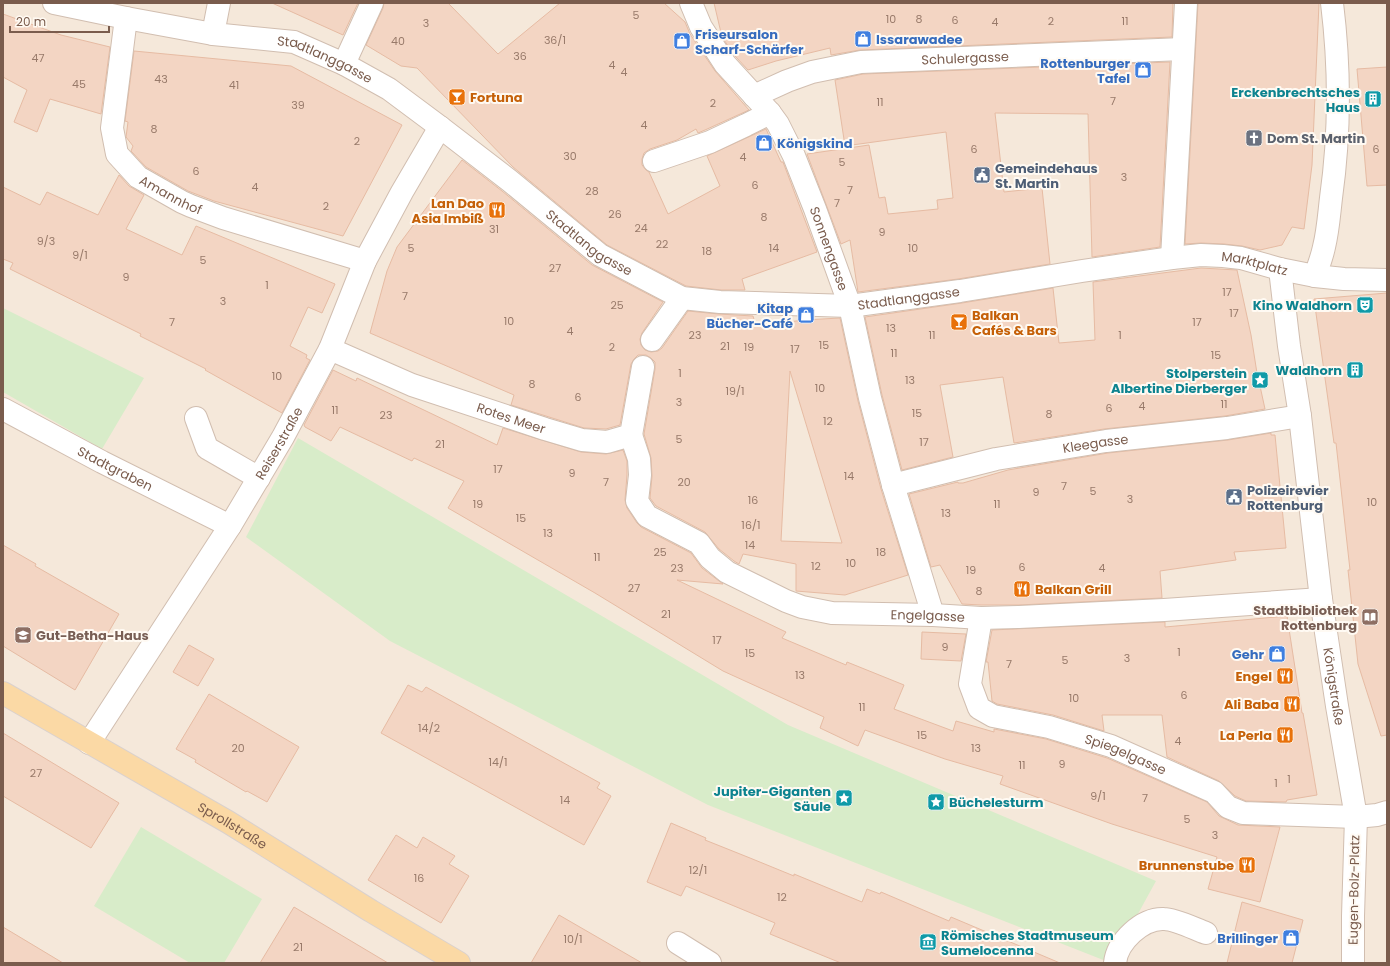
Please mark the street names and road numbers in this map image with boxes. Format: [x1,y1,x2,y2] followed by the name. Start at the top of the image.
[276,31,376,88] street label: Stadtlanggasse
[921,47,1009,69] street label: Schulergasse
[136,170,205,219] street label: Amannhof
[805,204,853,293] street label: Sonnengasse
[542,205,636,280] street label: Stadtlanggasse
[1220,246,1289,280] street label: Marktplatz
[856,282,961,314] street label: Stadtlanggasse
[474,398,548,438] street label: Rotes Meer
[250,403,307,483] street label: Reiserstraße
[1061,429,1129,457] street label: Kleegasse
[74,441,156,495] street label: Stadtgraben
[890,605,965,626] street label: Engelgasse
[1319,646,1350,727] street label: Königstraße
[1082,729,1170,779] street label: Spiegelgasse
[194,797,271,854] street label: Sprollstraße
[1344,835,1364,945] street label: Eugen-Bolz-Platz

